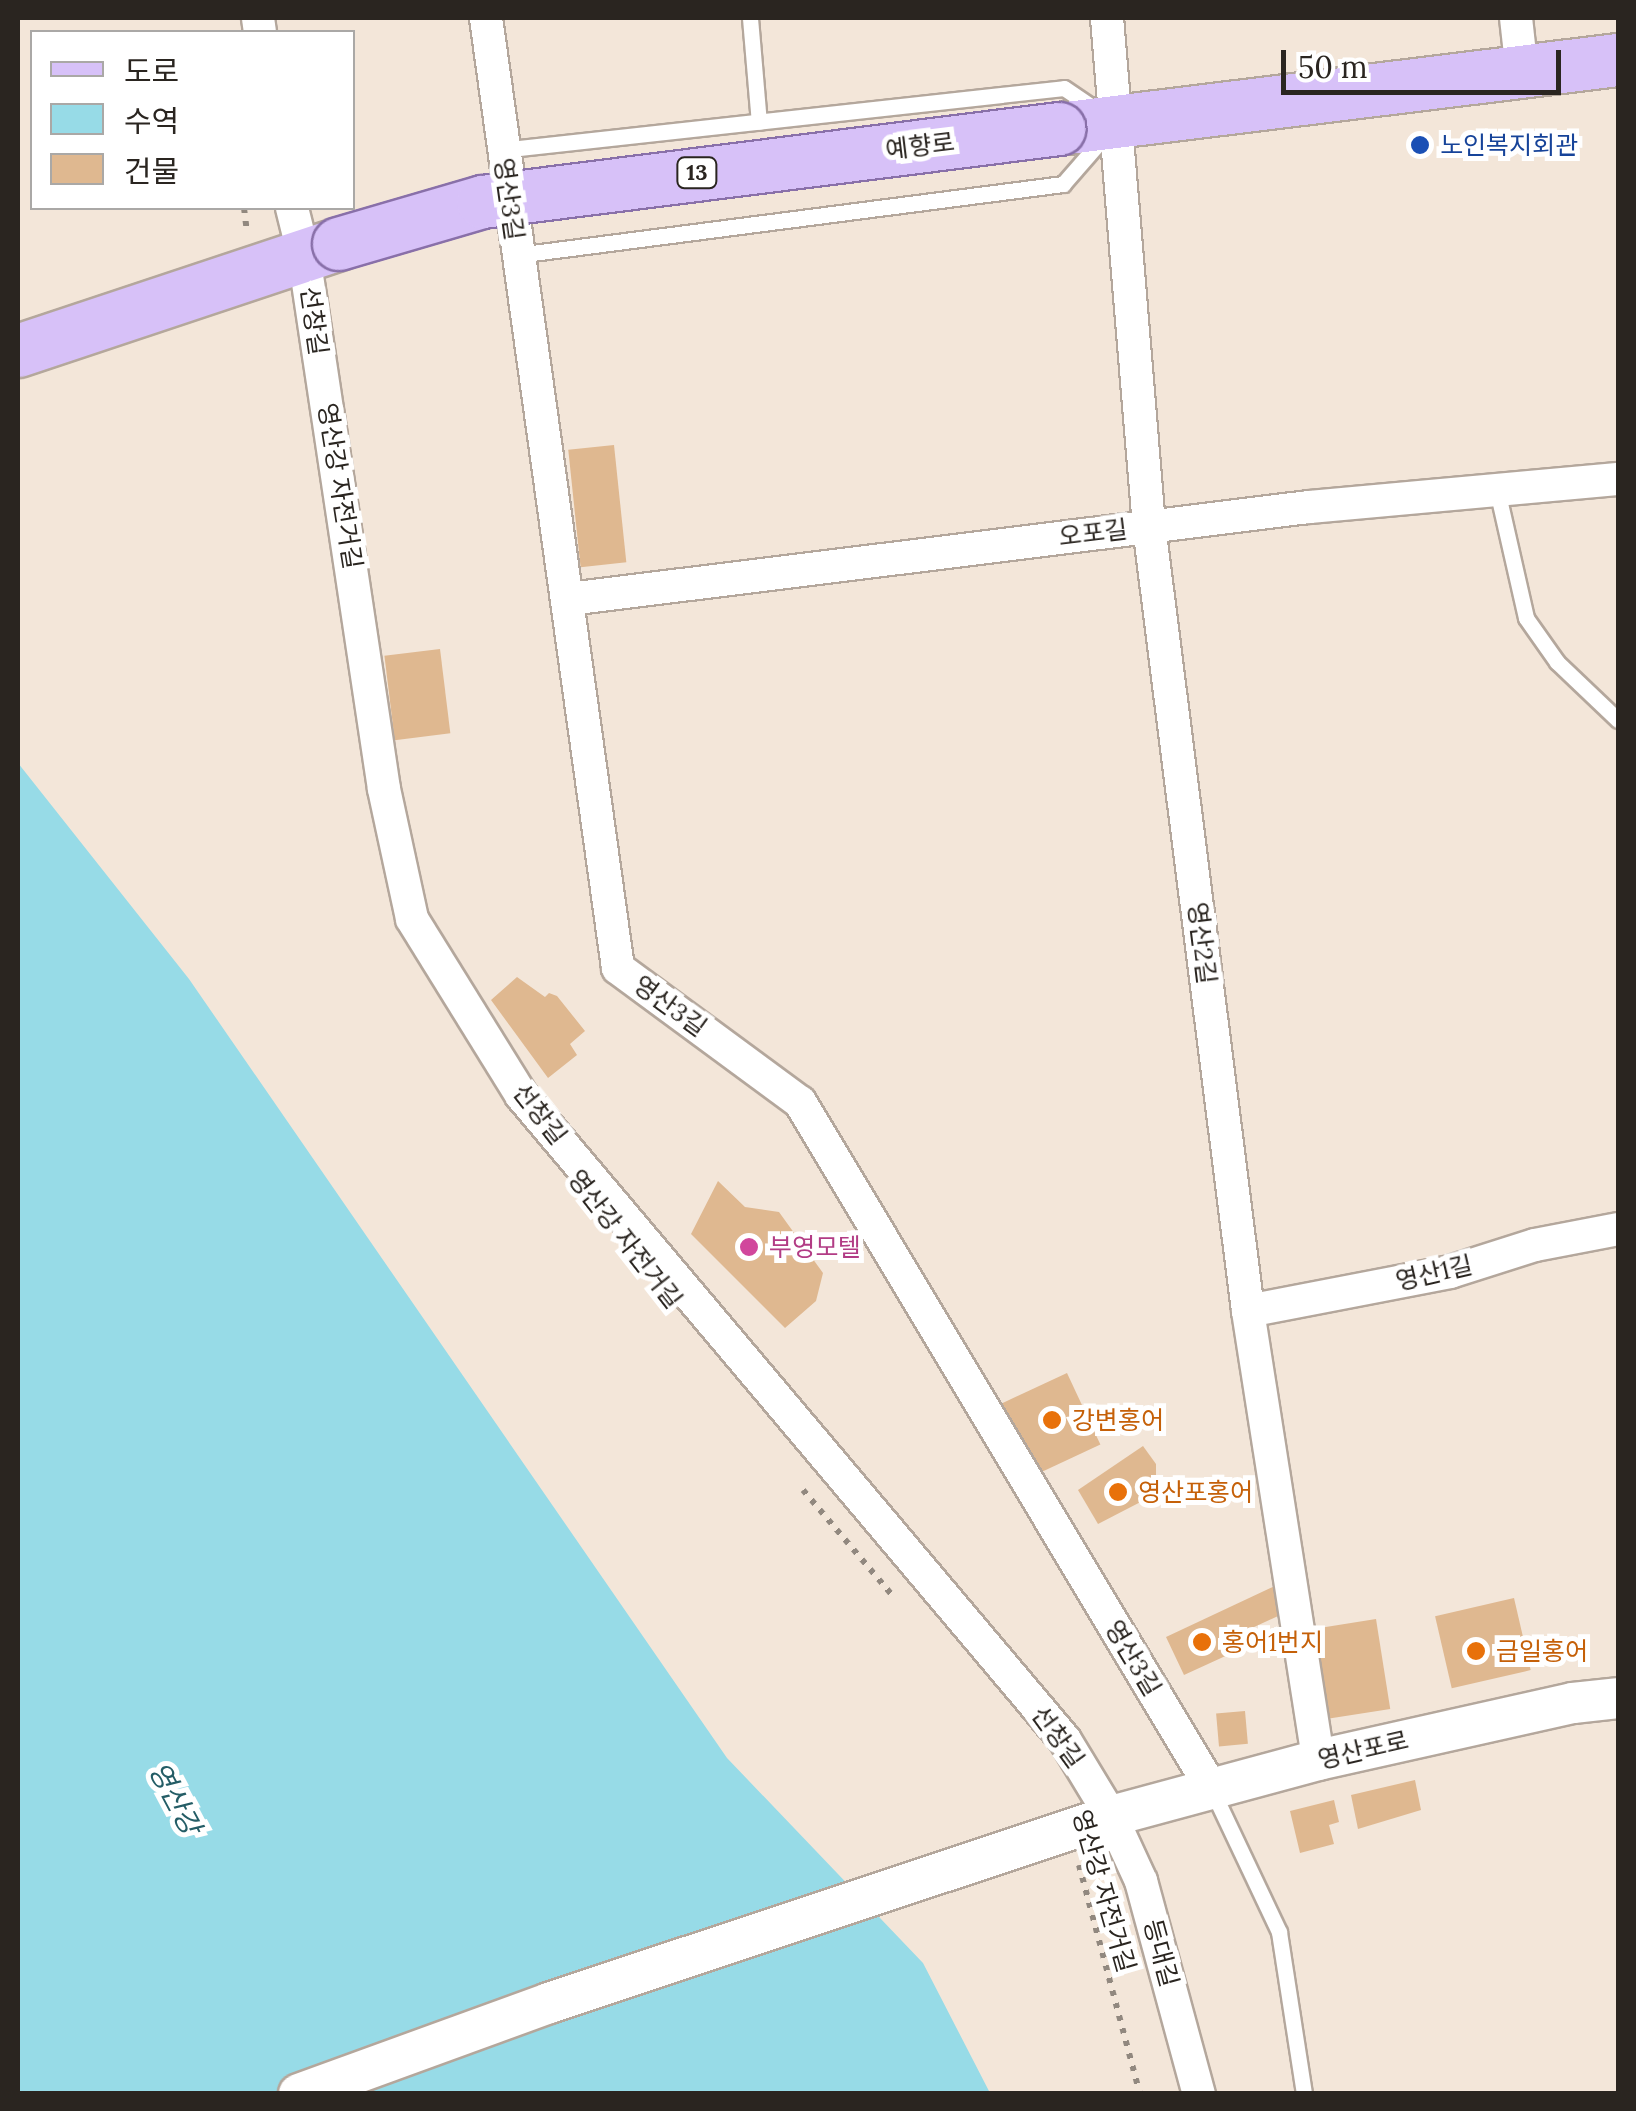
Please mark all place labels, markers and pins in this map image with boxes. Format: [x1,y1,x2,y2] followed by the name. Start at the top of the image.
[1440,130,1578,160] place label: 노인복지회관
[1409,134,1431,156] marker: 노인복지회관
[769,1232,861,1262] place label: 부영모텔
[738,1236,760,1258] marker: 부영모텔
[1072,1405,1164,1435] place label: 강변홍어
[1041,1409,1063,1431] marker: 강변홍어
[1138,1477,1253,1507] place label: 영산포홍어
[1107,1481,1129,1503] marker: 영산포홍어
[1222,1627,1323,1657] place label: 홍어1번지
[1191,1631,1213,1653] marker: 홍어1번지
[1496,1636,1588,1666] place label: 금일홍어
[1465,1640,1487,1662] marker: 금일홍어

